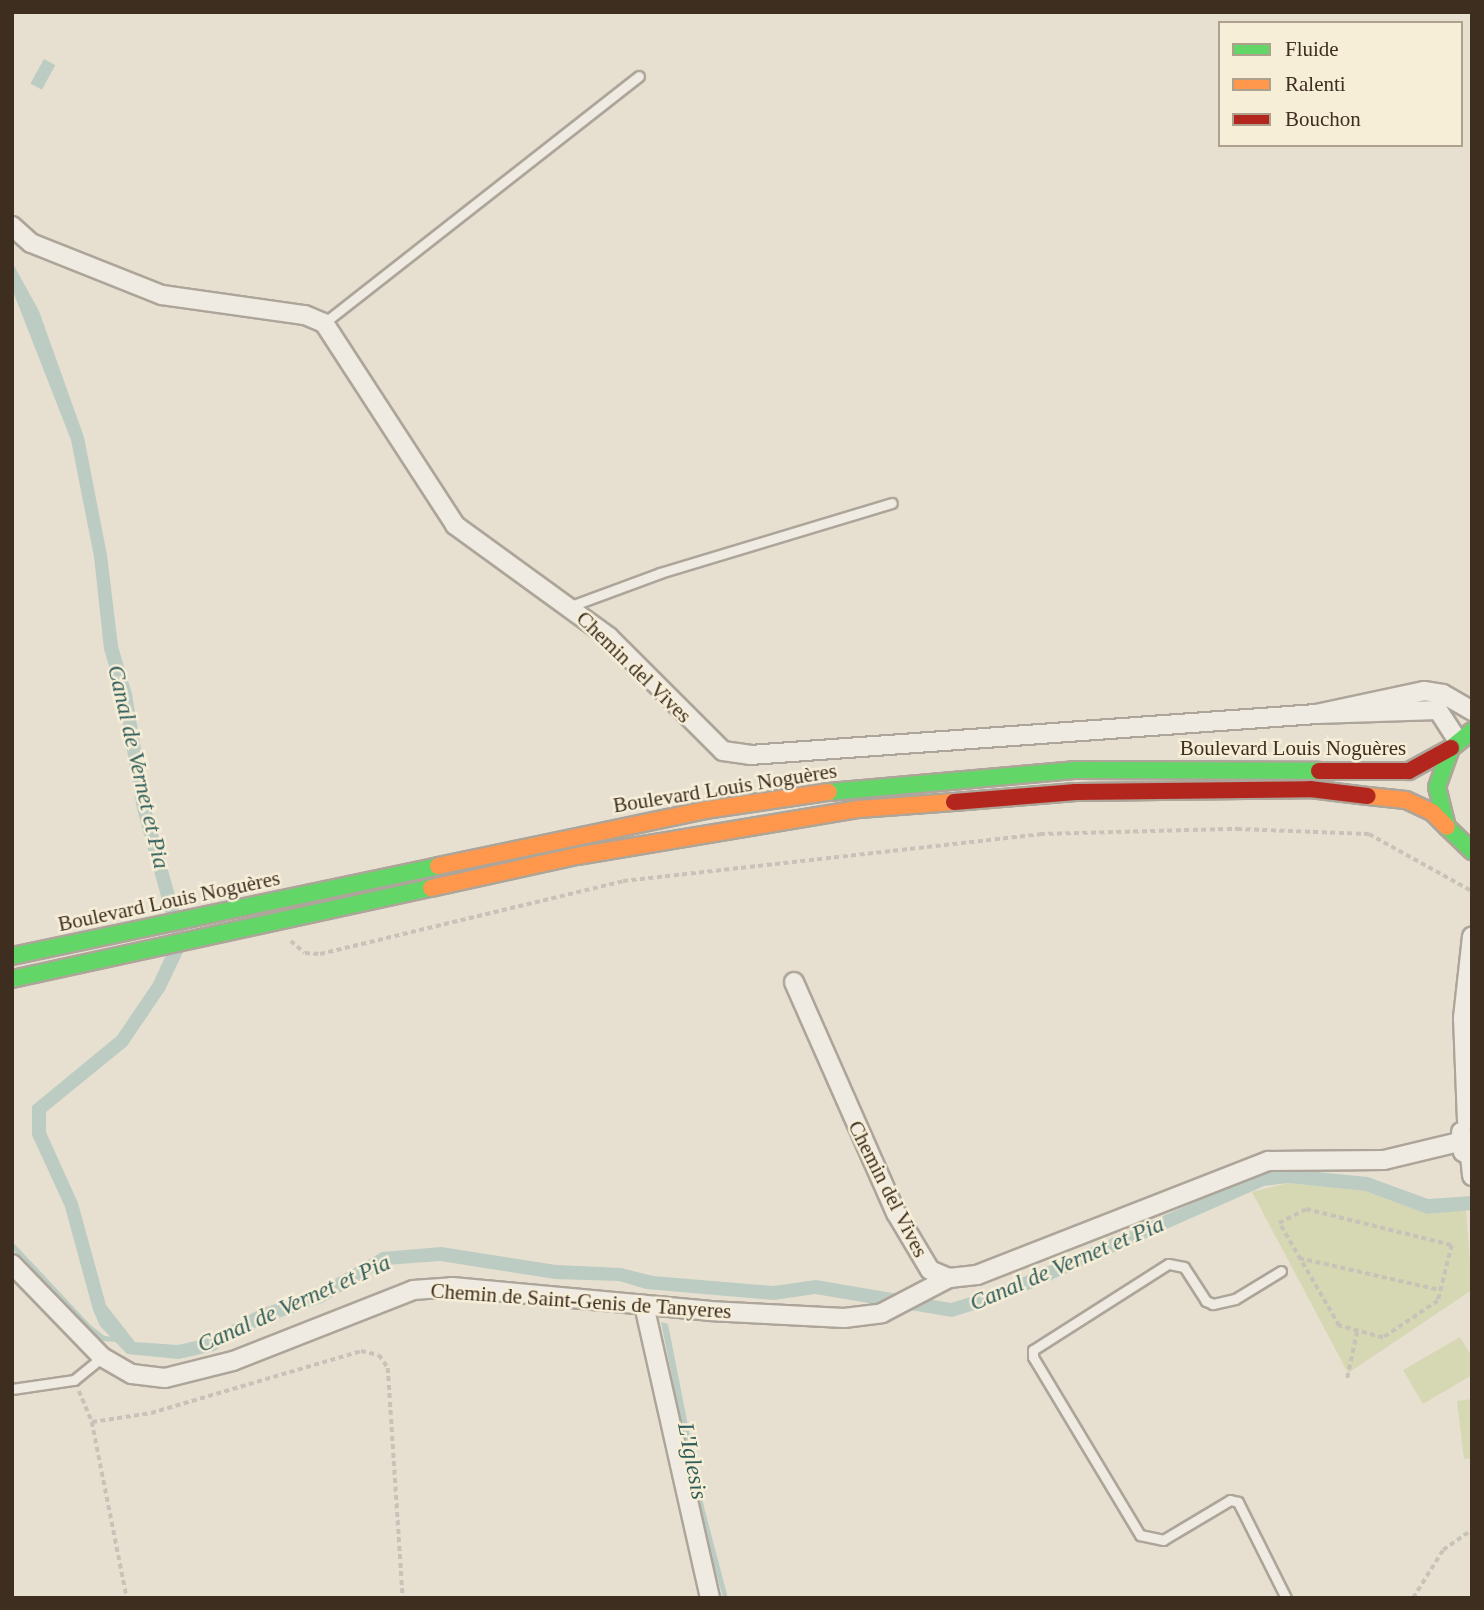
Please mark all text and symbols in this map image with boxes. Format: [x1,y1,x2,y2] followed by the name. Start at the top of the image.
[1218,21,1463,147] legend
[1285,37,1339,61] text: Fluide
[1285,72,1346,96] text: Ralenti
[1285,107,1361,131] text: Bouchon
[571,606,697,728] street label: Chemin del Vives
[101,662,175,872] water label: Canal de Vernet et Pia
[1180,735,1406,761] street label: Boulevard Louis Noguères
[611,758,839,818] street label: Boulevard Louis Noguères
[56,865,282,937] street label: Boulevard Louis Noguères
[843,1116,933,1262] street label: Chemin del Vives
[966,1211,1168,1317] water label: Canal de Vernet et Pia
[193,1249,395,1359] water label: Canal de Vernet et Pia
[430,1278,732,1324] street label: Chemin de Saint-Genis de Tanyeres
[671,1420,713,1502] water label: L'Iglesis

